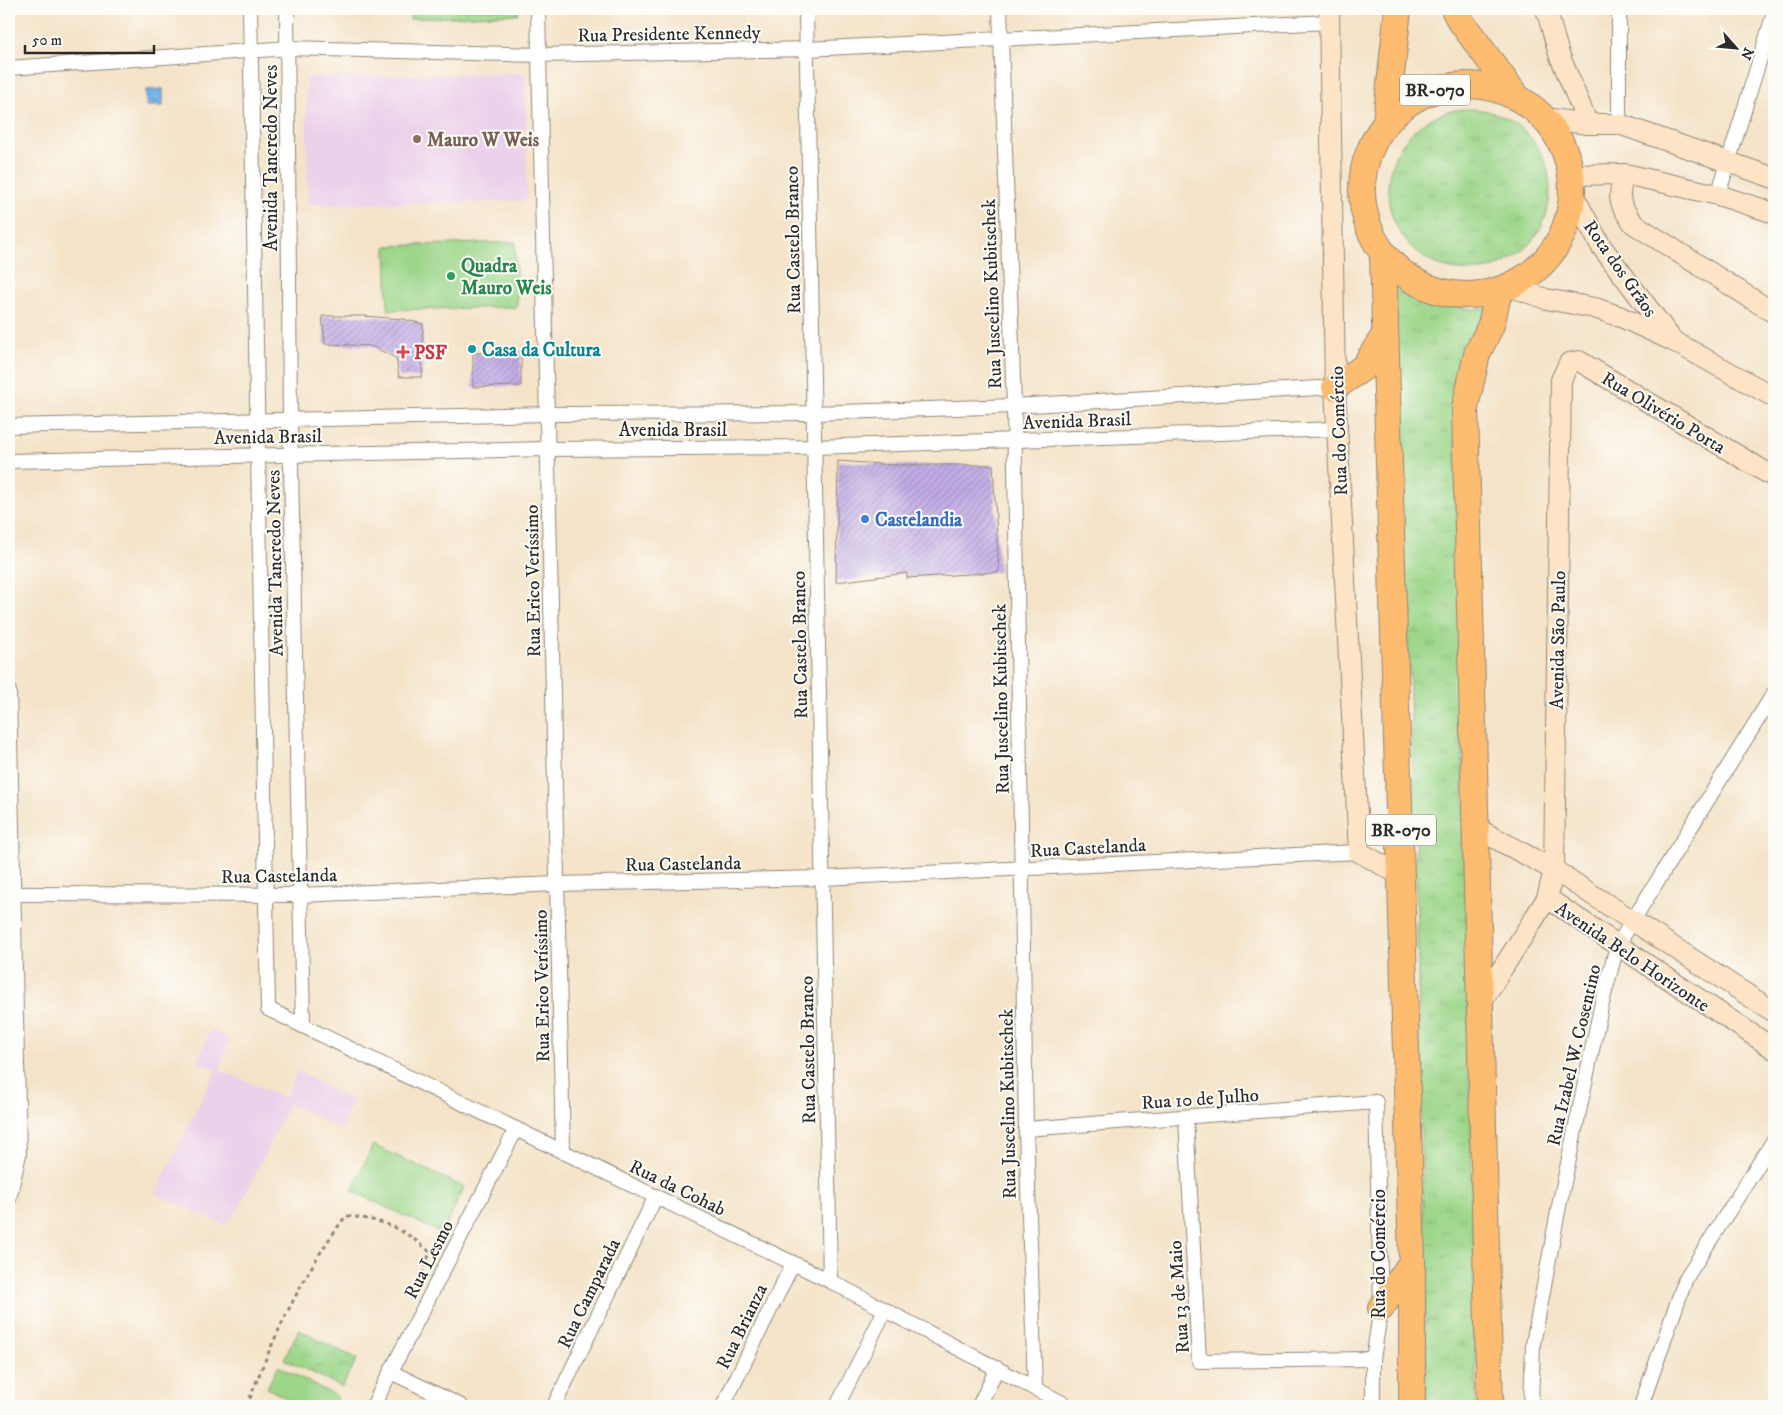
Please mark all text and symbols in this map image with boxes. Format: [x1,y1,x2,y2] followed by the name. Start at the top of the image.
[577,21,762,48] street label: Rua Presidente Kennedy
[25,22,154,54] scale bar
[1710,22,1760,72] north arrow
[32,31,62,50] text: 50 m
[1736,44,1757,63] text: N
[260,65,283,251] street label: Avenida Tancredo Neves
[1400,74,1470,106] road number: BR-070
[427,129,540,152] place label: Mauro W Weis
[411,133,423,145] marker: Mauro W Weis
[781,166,806,314] street label: Rua Castelo Branco
[978,198,1007,389] street label: Rua Juscelino Kubitschek
[1578,216,1662,322] street label: Rota dos Grãos
[461,255,552,300] place label: Quadra Mauro Weis
[445,270,457,282] marker: Quadra Mauro Weis
[482,339,602,362] place label: Casa da Cultura
[414,342,447,365] place label: PSF
[466,343,478,355] marker: Casa da Cultura
[396,345,410,359] marker: PSF
[1326,366,1353,496] street label: Rua do Comércio
[1597,367,1729,459] street label: Rua Olivério Porta
[1022,408,1132,435] street label: Avenida Brasil
[619,419,727,442] street label: Avenida Brasil
[214,425,323,450] street label: Avenida Brasil
[262,470,289,656] street label: Avenida Tancredo Neves
[521,504,546,658] street label: Rua Erico Veríssimo
[875,509,963,532] place label: Castelandia
[859,513,871,525] marker: Castelandia
[1546,570,1571,710] street label: Avenida São Paulo
[788,571,813,719] street label: Rua Castelo Branco
[988,603,1015,794] street label: Rua Juscelino Kubitschek
[1366,814,1436,846] road number: BR-070
[1029,834,1147,863] street label: Rua Castelanda
[625,852,741,877] street label: Rua Castelanda
[221,864,337,889] street label: Rua Castelanda
[1551,897,1714,1018] street label: Avenida Belo Horizonte
[530,909,555,1063] street label: Rua Erico Veríssimo
[1542,962,1607,1148] street label: Rua Izabel W. Cosentino
[796,976,821,1124] street label: Rua Castelo Branco
[995,1008,1022,1199] street label: Rua Juscelino Kubitschek
[1141,1084,1260,1115] street label: Rua 10 de Julho
[625,1155,729,1222] street label: Rua da Cohab
[1368,1189,1391,1319] street label: Rua do Comércio
[400,1216,459,1303] street label: Rua Lesmo
[553,1235,626,1352] street label: Rua Camparada
[1164,1240,1195,1354] street label: Rua 13 de Maio
[712,1280,773,1373] street label: Rua Brianza

